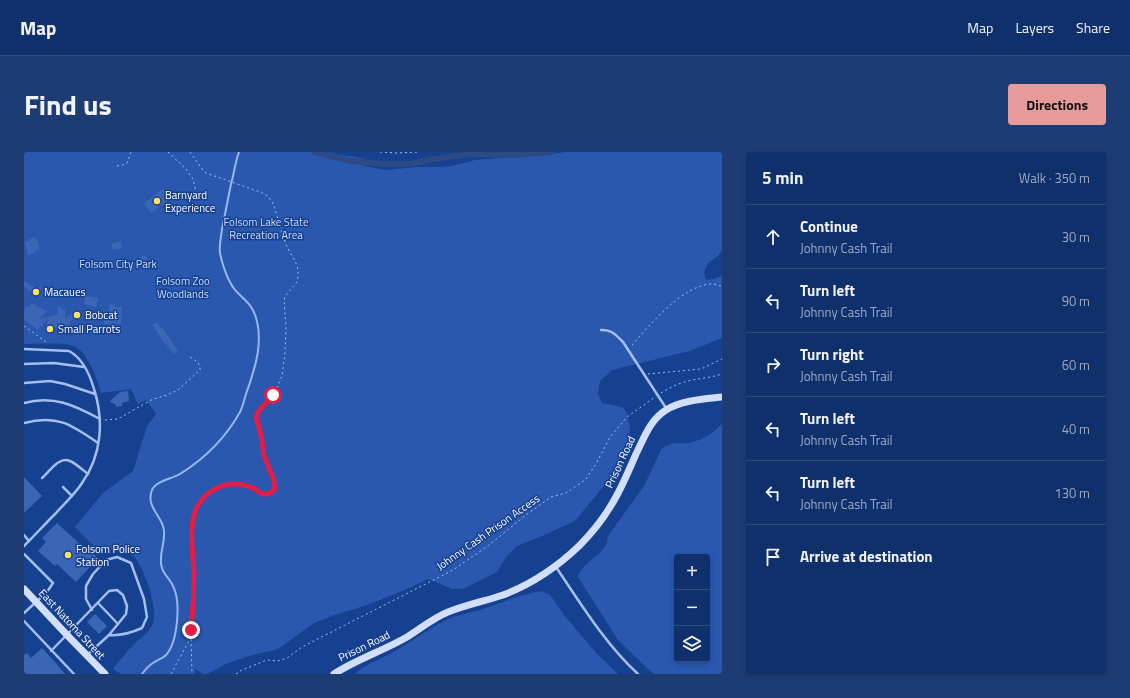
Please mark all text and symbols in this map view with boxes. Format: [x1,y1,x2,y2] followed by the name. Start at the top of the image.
[20,13,56,42] text: Map
[967,17,993,38] text: Map
[1015,17,1054,38] text: Layers
[1076,17,1110,38] text: Share
[24,83,112,126] text: Find us
[1008,84,1106,125] button: Directions
[762,165,803,191] text: 5 min
[1019,168,1090,188] text: Walk · 350 m
[165,187,216,216] place label: Barnyard Experience
[152,196,162,206] marker: Barnyard Experience
[223,214,309,243] park label: Folsom Lake State Recreation Area
[800,215,858,238] text: Continue
[762,226,784,248] icon: ahead
[1062,227,1090,247] text: 30 m
[800,238,893,258] text: Johnny Cash Trail
[79,256,157,272] park label: Folsom City Park
[156,273,210,302] park label: Folsom Zoo Woodlands
[800,279,855,302] text: Turn left
[44,284,86,300] place label: Macaues
[31,287,41,297] marker: Macaues
[762,290,784,312] icon: left
[1062,291,1090,311] text: 90 m
[800,302,893,322] text: Johnny Cash Trail
[85,307,118,323] place label: Bobcat
[72,310,82,320] marker: Bobcat
[58,321,120,337] place label: Small Parrots
[45,324,55,334] marker: Small Parrots
[800,343,864,366] text: Turn right
[762,354,784,376] icon: right
[1062,355,1090,375] text: 60 m
[800,366,893,386] text: Johnny Cash Trail
[264,386,282,404] route start
[800,407,855,430] text: Turn left
[762,418,784,440] icon: left
[1062,419,1090,439] text: 40 m
[800,430,893,450] text: Johnny Cash Trail
[601,433,639,491] street label: Prison Road
[800,471,855,494] text: Turn left
[762,482,784,504] icon: left
[1054,483,1090,503] text: 130 m
[433,490,543,574] street label: Johnny Cash Prison Access
[800,494,893,514] text: Johnny Cash Trail
[76,541,140,570] place label: Folsom Police Station
[800,545,933,568] text: Arrive at destination
[762,546,784,568] icon: arrive
[63,550,73,560] marker: Folsom Police Station
[674,554,710,662] map controls
[674,554,710,590] button: +
[35,585,109,663] street label: East Natoma Street
[674,590,710,626] button: −
[182,621,200,639] route end
[674,626,710,662] button: layers
[335,627,393,665] street label: Prison Road

